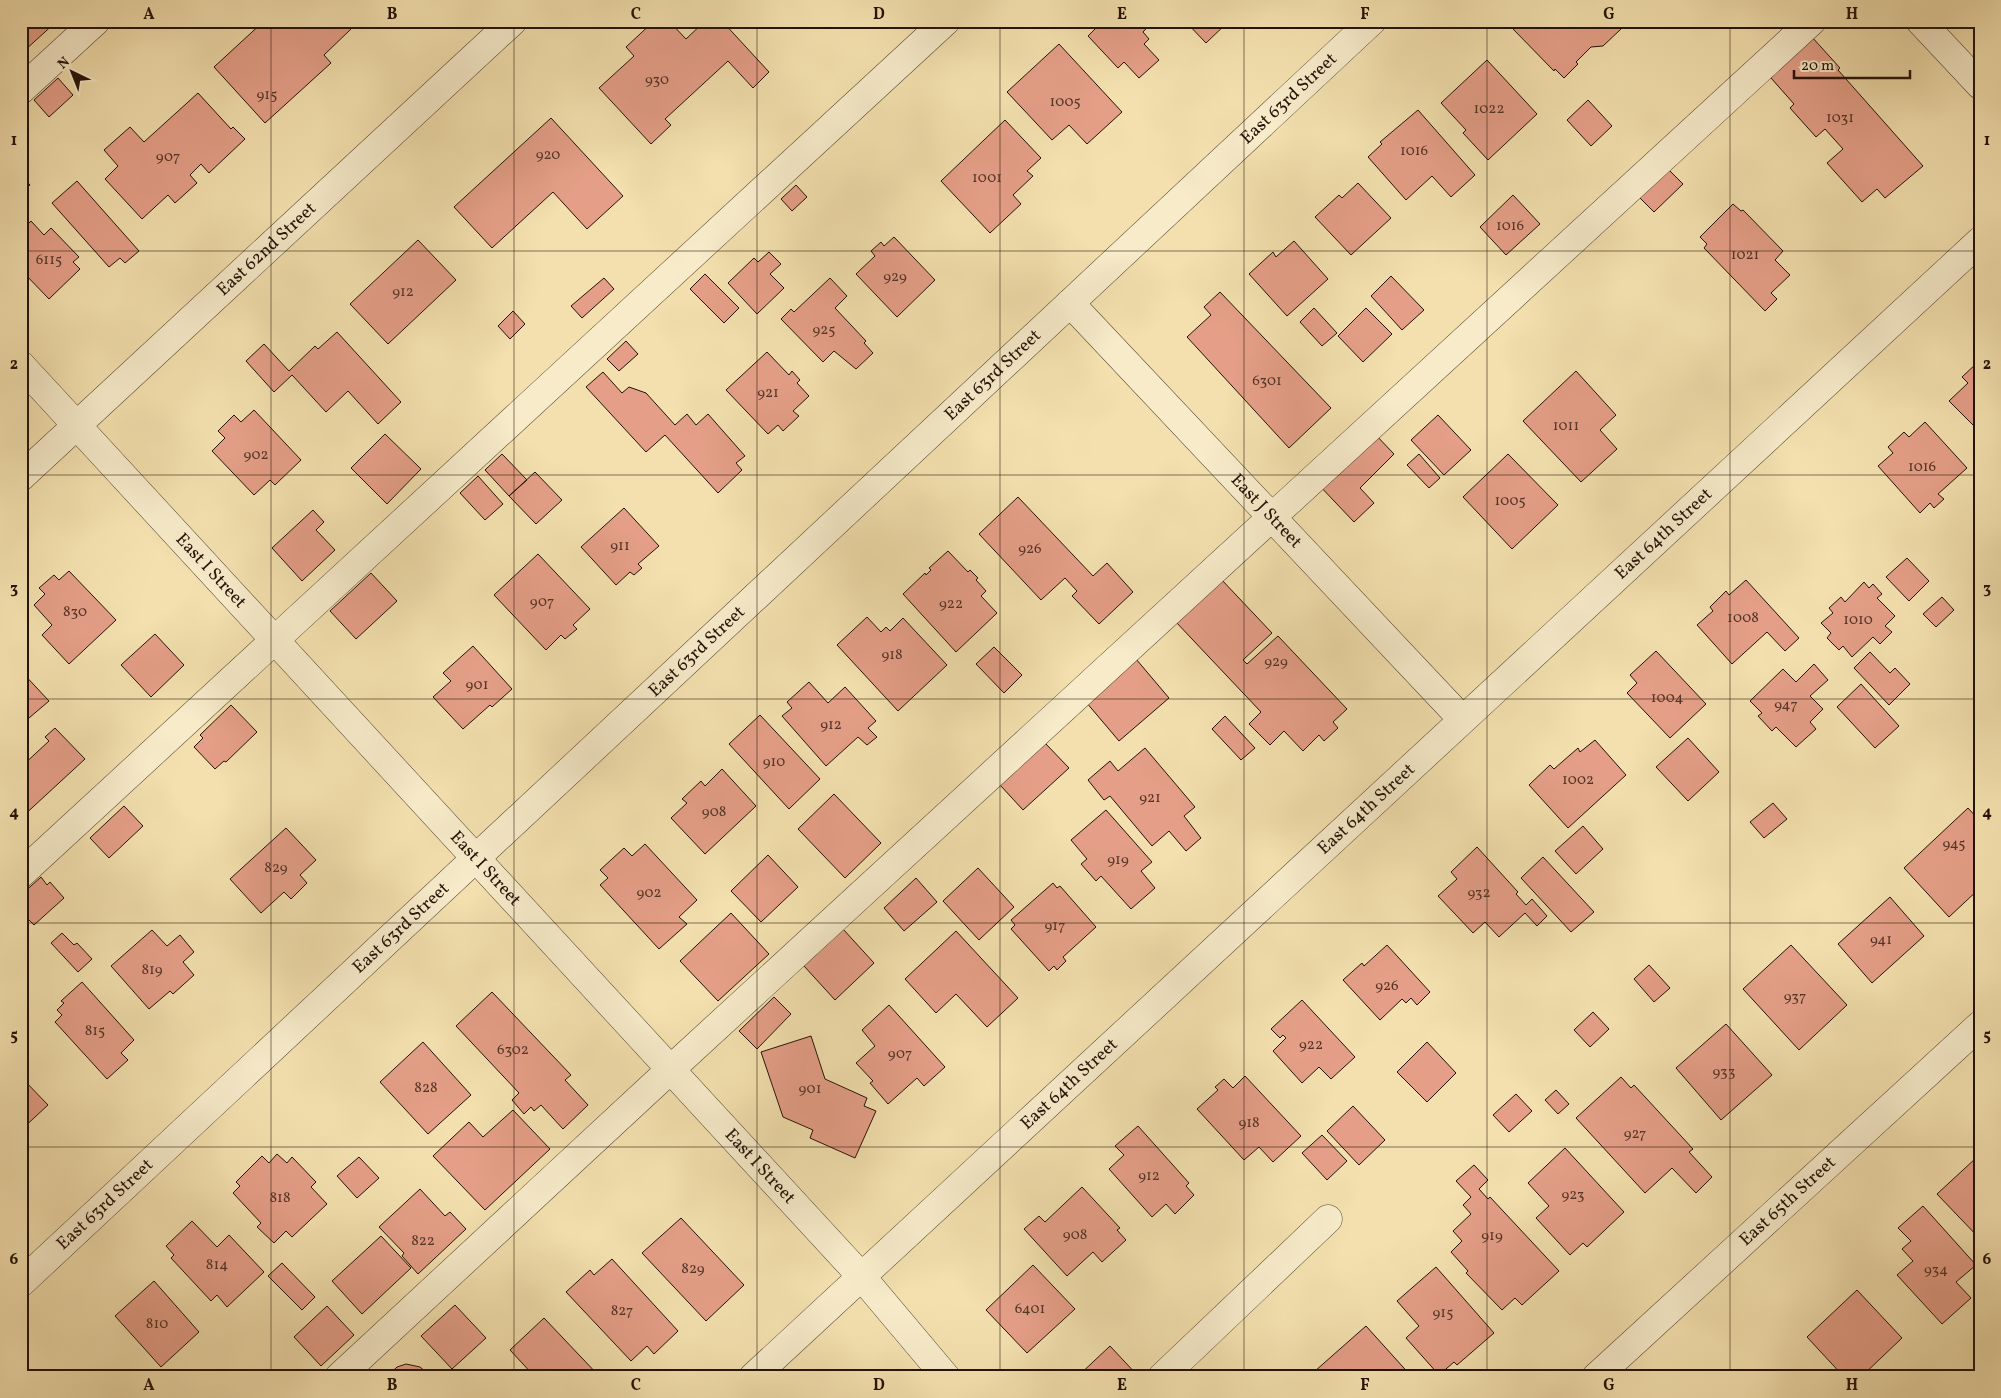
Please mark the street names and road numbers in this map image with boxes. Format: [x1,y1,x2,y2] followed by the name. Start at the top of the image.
[1235,47,1343,150] street label: East 63rd Street
[211,197,322,302] street label: East 62nd Street
[939,324,1047,427] street label: East 63rd Street
[1225,468,1308,554] street label: East J Street
[1609,482,1718,585] street label: East 64th Street
[170,528,252,614] street label: East I Street
[643,600,751,703] street label: East 63rd Street
[1312,758,1421,861] street label: East 64th Street
[444,825,527,912] street label: East I Street
[347,877,455,980] street label: East 63rd Street
[1015,1033,1124,1136] street label: East 64th Street
[719,1123,801,1210] street label: East I Street
[1734,1150,1841,1252] street label: East 65th Street
[51,1153,159,1256] street label: East 63rd Street

